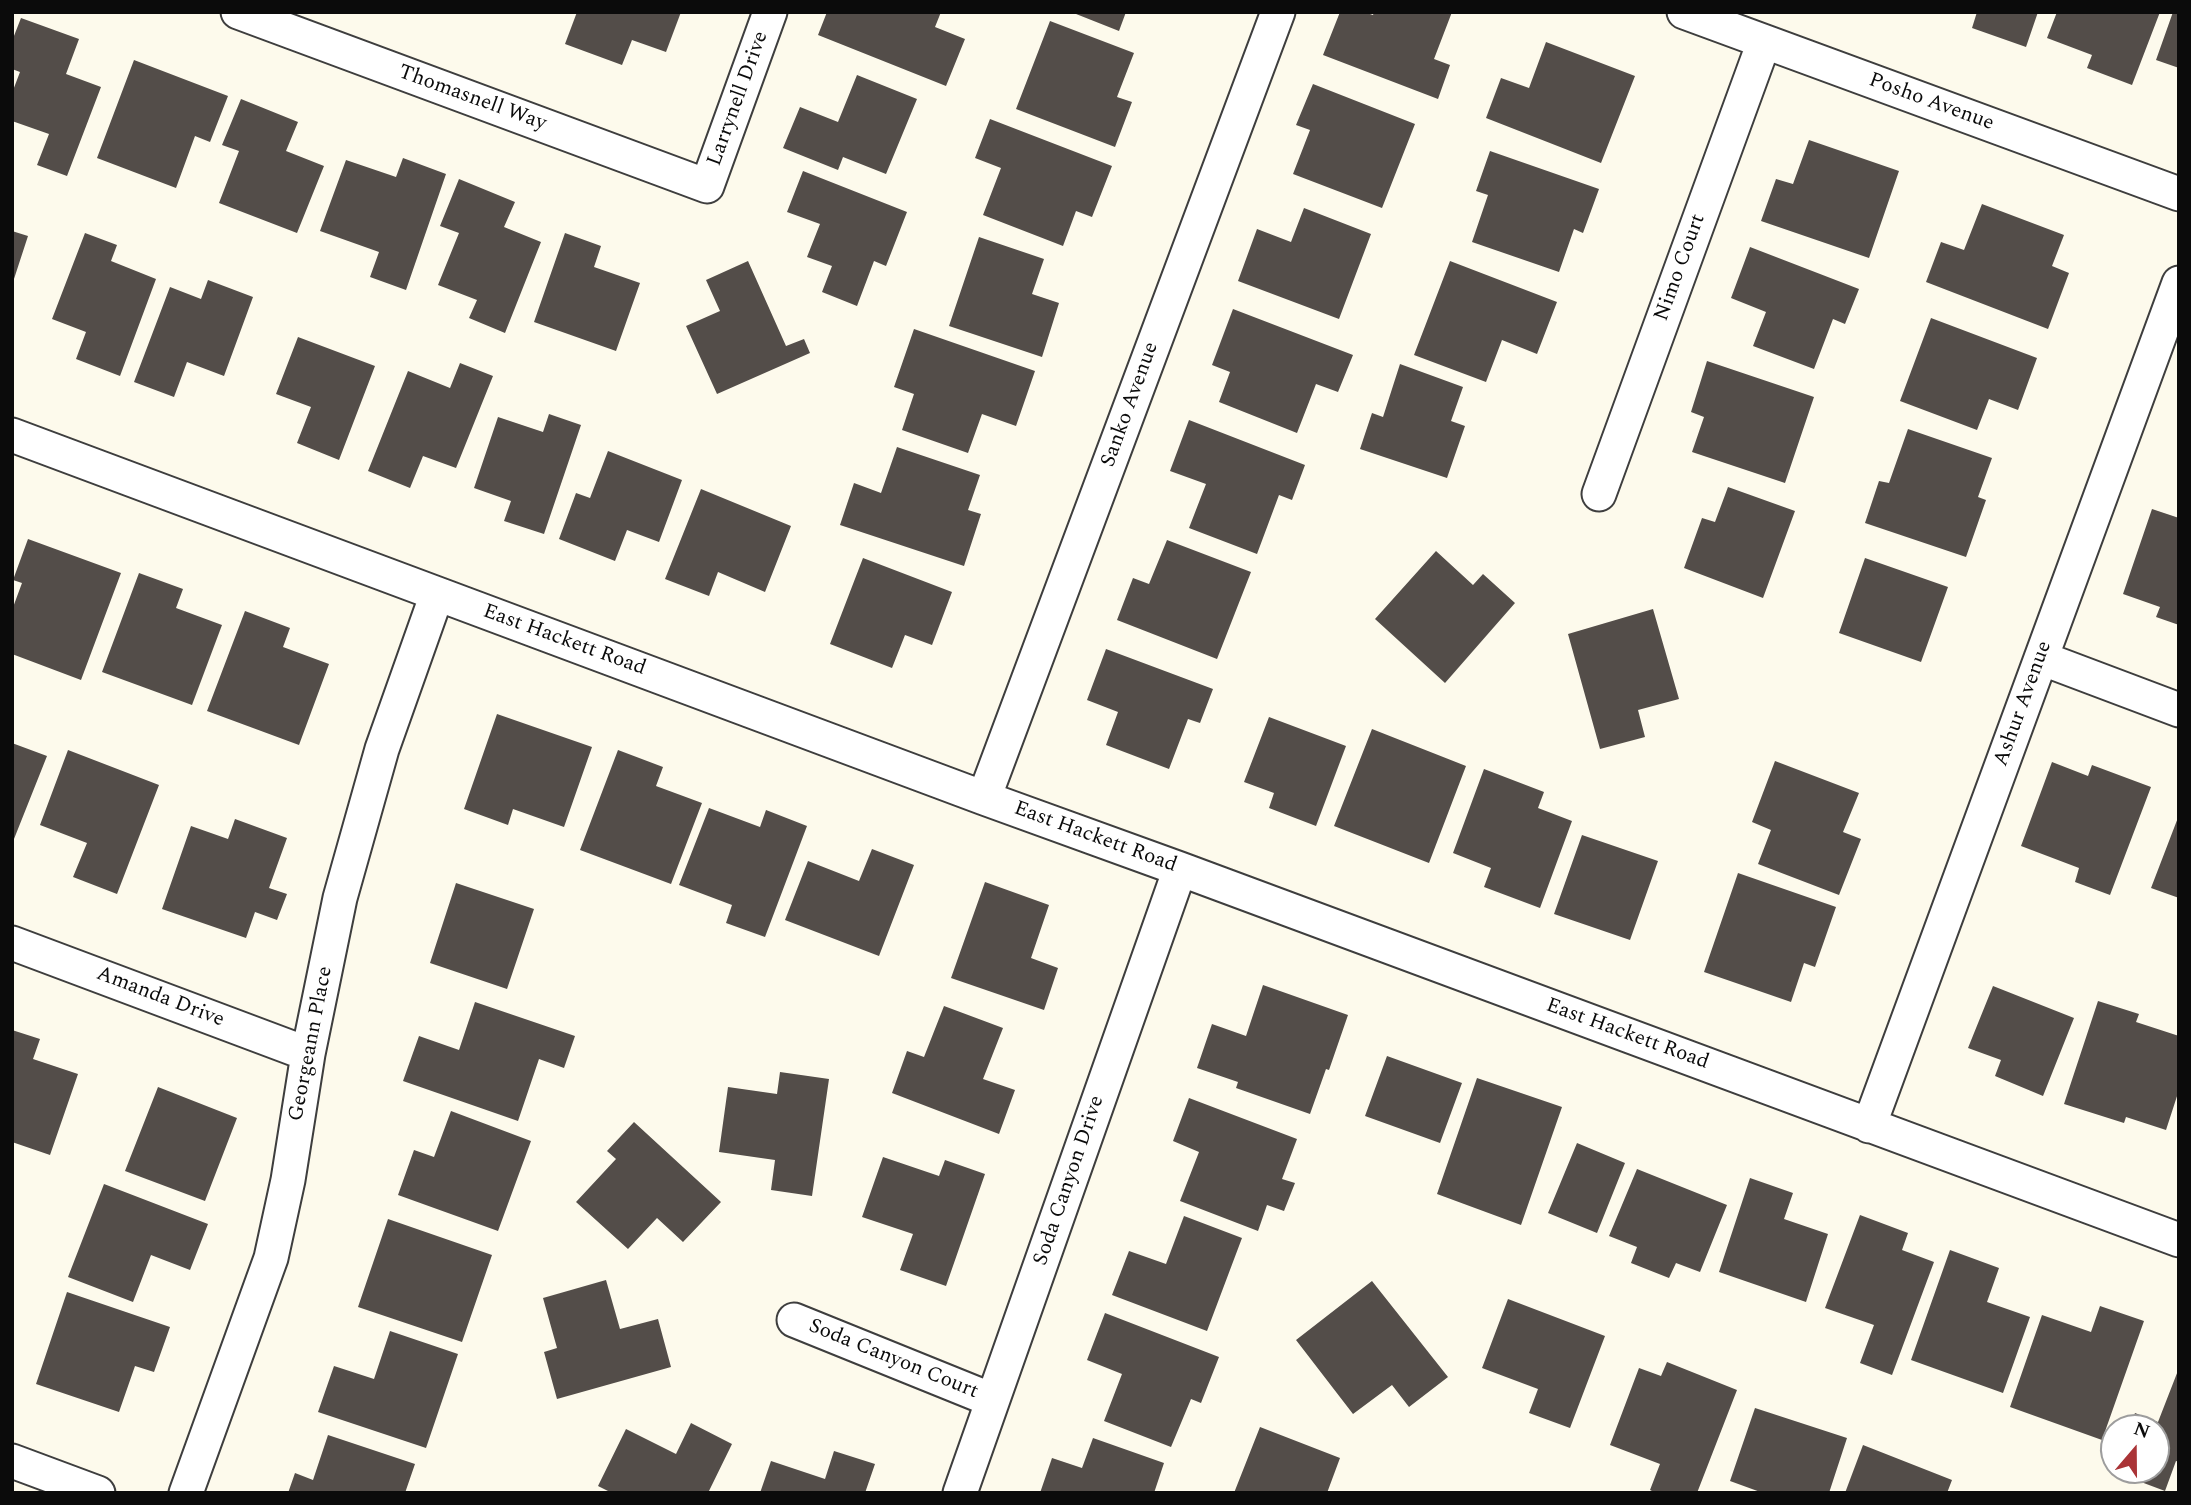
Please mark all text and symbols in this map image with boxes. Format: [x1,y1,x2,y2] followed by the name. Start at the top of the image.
[703,28,775,170] street label: Larrynell Drive
[395,61,549,137] street label: Thomasnell Way
[1865,69,1997,137] street label: Posho Avenue
[1650,211,1712,325] street label: Nimo Court
[1097,339,1165,471] street label: Sanko Avenue
[479,600,649,682] street label: East Hackett Road
[1990,638,2058,770] street label: Ashur Avenue
[1010,797,1180,879] street label: East Hackett Road
[93,962,227,1034] street label: Amanda Drive
[285,964,339,1124] street label: Georgeann Place
[1542,994,1712,1076] street label: East Hackett Road
[1029,1093,1111,1269] street label: Soda Canyon Drive
[804,1314,982,1406] street label: Soda Canyon Court
[2100,1414,2170,1484] north arrow
[2129,1414,2154,1447] text: N

